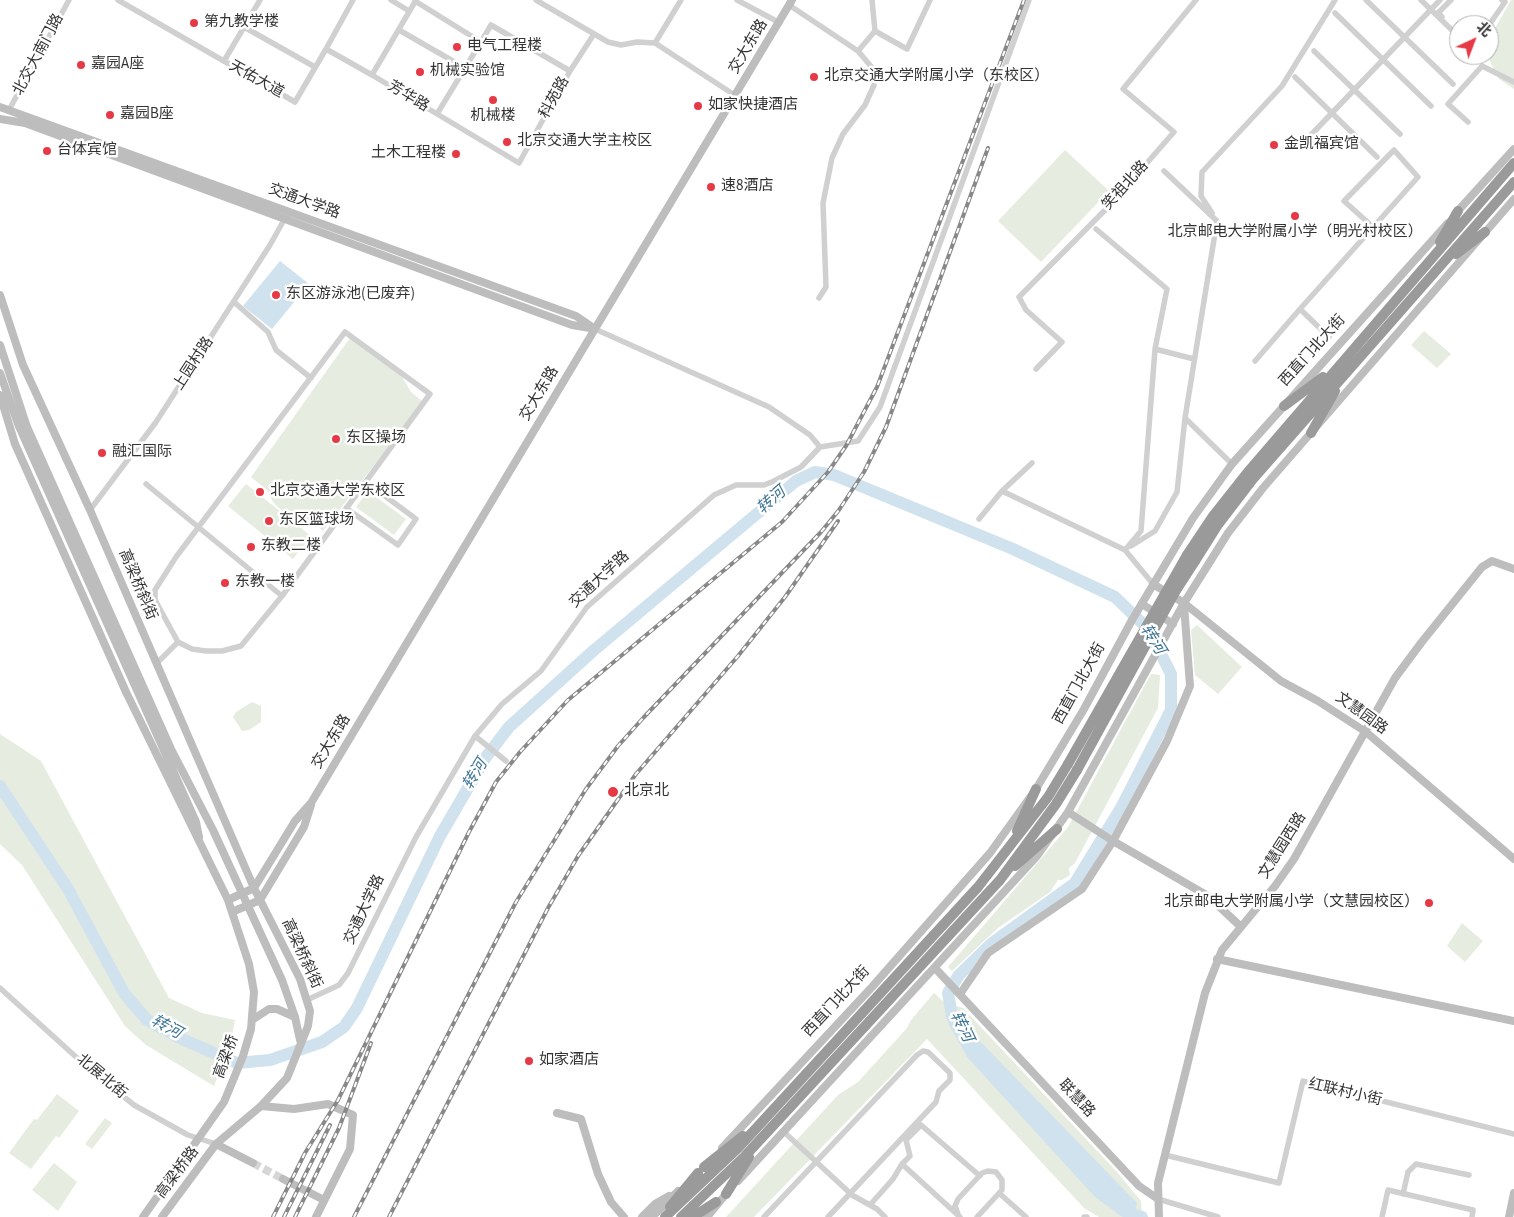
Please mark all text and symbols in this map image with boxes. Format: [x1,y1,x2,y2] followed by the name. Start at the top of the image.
[10,11,68,99] street label: 北交大南门路
[204,14,279,32] place label: 第九教学楼
[1449,15,1499,65] north arrow
[188,17,200,29] marker: 第九教学楼
[726,17,772,77] street label: 交大东路
[1472,18,1495,42] text: 北
[467,38,542,56] place label: 电气工程楼
[451,41,463,53] marker: 电气工程楼
[91,56,144,74] place label: 嘉园A座
[225,58,287,102] street label: 天佑大道
[75,59,87,71] marker: 嘉园A座
[430,63,505,81] place label: 机械实验馆
[414,66,426,78] marker: 机械实验馆
[824,68,1049,86] place label: 北京交通大学附属小学（东校区）
[808,71,820,83] marker: 北京交通大学附属小学（东校区）
[536,74,574,122] street label: 科苑路
[384,78,432,116] street label: 芳华路
[487,94,499,106] marker: 机械楼
[708,97,798,115] place label: 如家快捷酒店
[692,100,704,112] marker: 如家快捷酒店
[120,106,174,124] place label: 嘉园B座
[471,108,515,126] place label: 机械楼
[104,109,116,121] marker: 嘉园B座
[517,133,652,151] place label: 北京交通大学主校区
[501,136,513,148] marker: 北京交通大学主校区
[1284,136,1359,154] place label: 金凯福宾馆
[1268,139,1280,151] marker: 金凯福宾馆
[57,142,117,160] place label: 台体宾馆
[41,145,53,157] marker: 台体宾馆
[371,145,446,163] place label: 土木工程楼
[450,148,462,160] marker: 土木工程楼
[1099,158,1153,214] street label: 笑祖北路
[721,178,773,196] place label: 速8酒店
[266,181,342,223] street label: 交通大学路
[705,181,717,193] marker: 速8酒店
[1289,210,1301,222] marker: 北京邮电大学附属小学（明光村校区）
[1168,224,1422,242] place label: 北京邮电大学附属小学（明光村校区）
[286,286,415,304] place label: 东区游泳池(已废弃)
[270,289,282,301] marker: 东区游泳池(已废弃)
[1276,312,1350,390] street label: 西直门北大街
[170,334,218,394] street label: 上园村路
[517,364,563,424] street label: 交大东路
[346,430,406,448] place label: 东区操场
[330,433,342,445] marker: 东区操场
[112,444,172,462] place label: 融汇国际
[96,447,108,459] marker: 融汇国际
[270,483,405,501] place label: 北京交通大学东校区
[754,483,790,519] water label: 转河
[254,486,266,498] marker: 北京交通大学东校区
[279,512,354,530] place label: 东区篮球场
[263,515,275,527] marker: 东区篮球场
[261,538,321,556] place label: 东教二楼
[245,541,257,553] marker: 东教二楼
[114,547,160,623] street label: 高梁桥斜街
[566,548,634,612] street label: 交通大学路
[235,574,295,592] place label: 东教一楼
[219,577,231,589] marker: 东教一楼
[1135,621,1169,659] water label: 转河
[1050,640,1110,728] street label: 西直门北大街
[1331,689,1391,739] street label: 文慧园路
[309,712,355,772] street label: 交大东路
[460,756,492,794] water label: 转河
[624,783,669,801] place label: 北京北
[606,785,620,799] marker: 北京北
[1255,809,1311,883] street label: 文慧园西路
[341,872,389,948] street label: 交通大学路
[1164,894,1419,912] place label: 北京邮电大学附属小学（文慧园校区）
[1423,897,1435,909] marker: 北京邮电大学附属小学（文慧园校区）
[277,916,325,992] street label: 高梁桥斜街
[800,963,874,1041] street label: 西直门北大街
[945,1008,977,1046] water label: 转河
[147,1012,185,1044] water label: 转河
[211,1033,243,1081] street label: 高梁桥
[72,1051,130,1103] street label: 北展北街
[539,1052,599,1070] place label: 如家酒店
[523,1055,535,1067] marker: 如家酒店
[1054,1076,1098,1122] street label: 联慧路
[1306,1076,1384,1110] street label: 红联村小街
[153,1144,203,1202] street label: 高梁桥路

